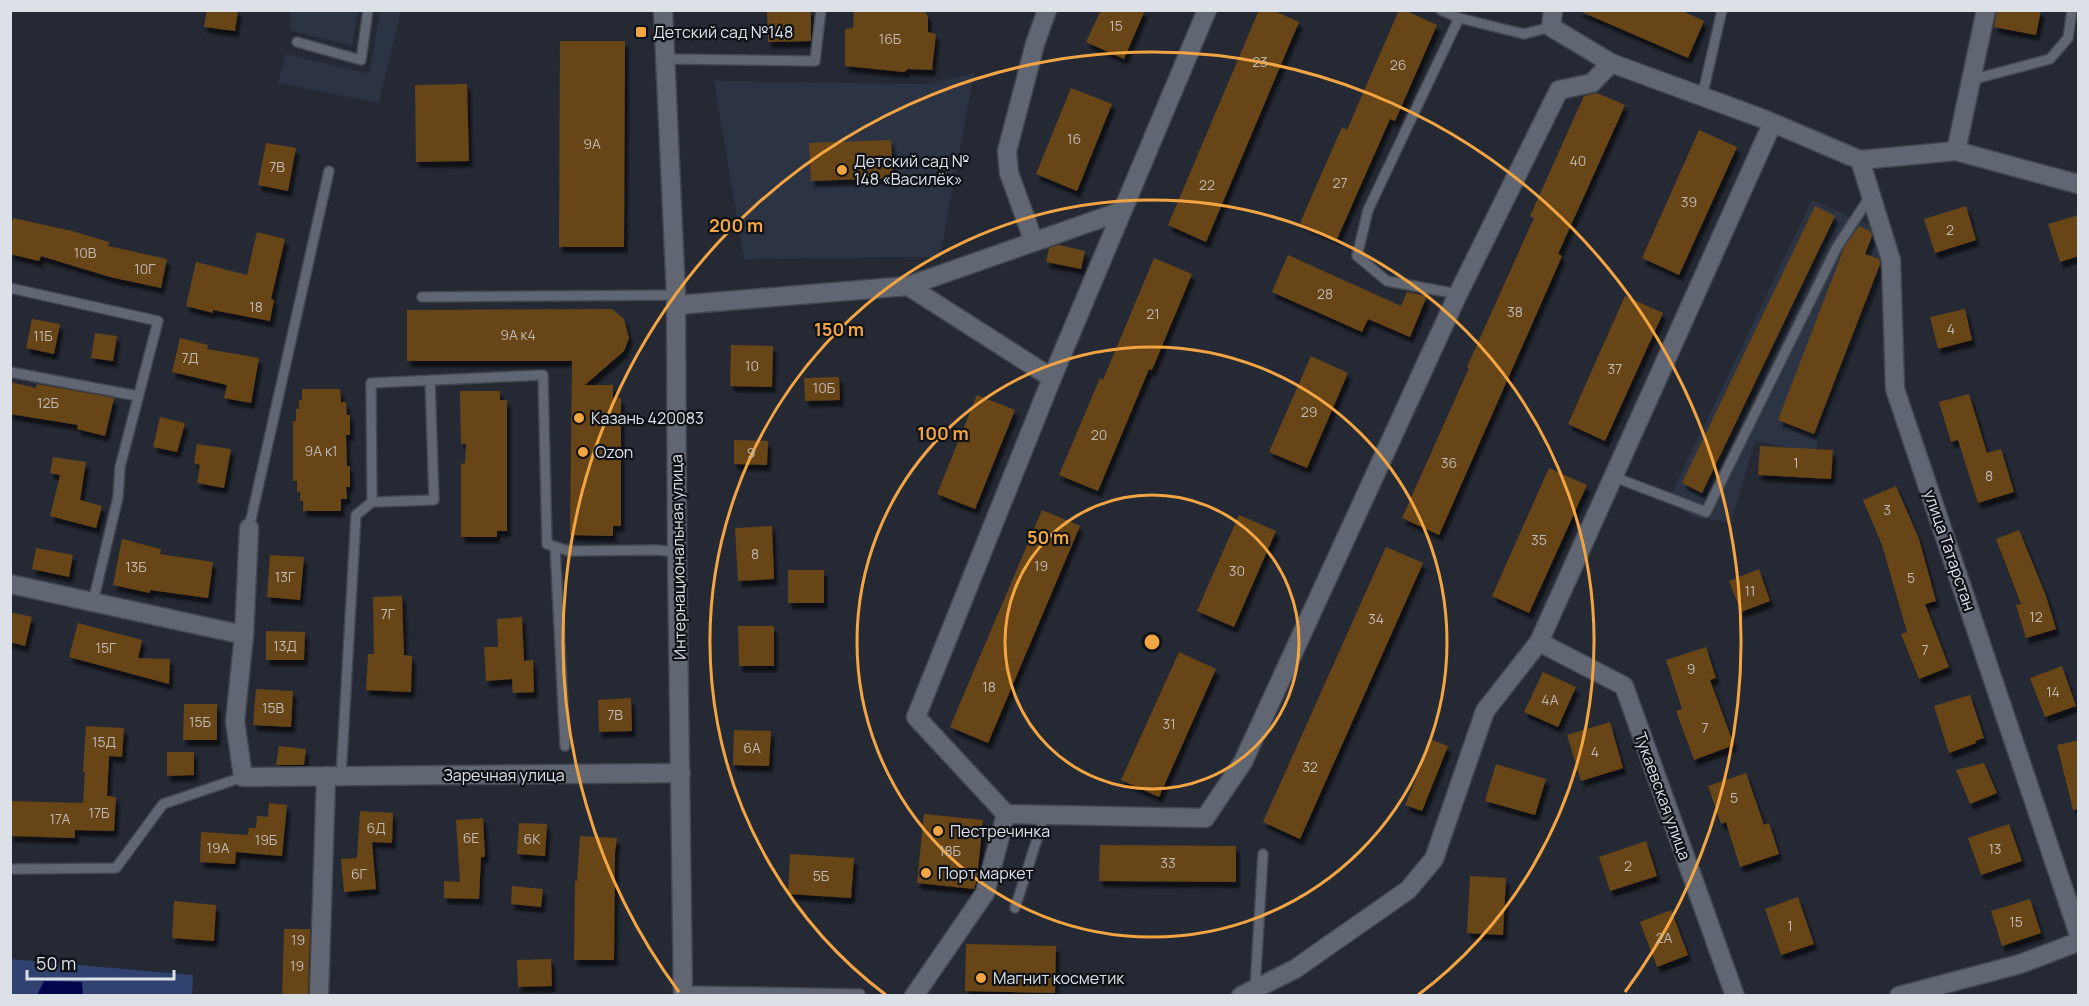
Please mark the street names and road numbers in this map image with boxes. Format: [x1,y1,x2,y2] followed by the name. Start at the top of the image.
[665,454,691,660] street label: Интернациональная улица
[1919,487,1981,613] street label: улица Татарстан
[1630,729,1696,863] street label: Тукаевская улица
[443,764,565,786] street label: Заречная улица

